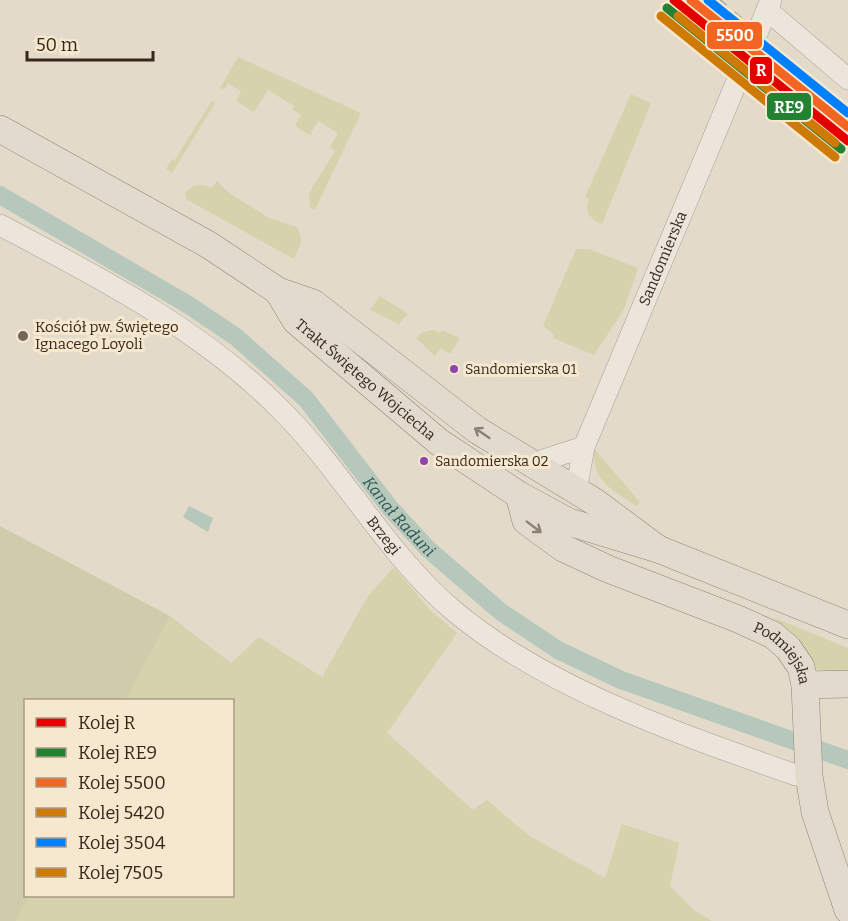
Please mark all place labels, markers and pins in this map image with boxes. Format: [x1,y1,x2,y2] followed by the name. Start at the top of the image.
[35,318,179,353] place label: Kościół pw. Świętego Ignacego Loyoli
[16,329,30,343] marker: Kościół pw. Świętego Ignacego Loyoli
[465,361,577,378] place label: Sandomierska 01
[448,363,460,375] marker: Sandomierska 01
[435,453,548,470] place label: Sandomierska 02
[418,455,430,467] marker: Sandomierska 02

